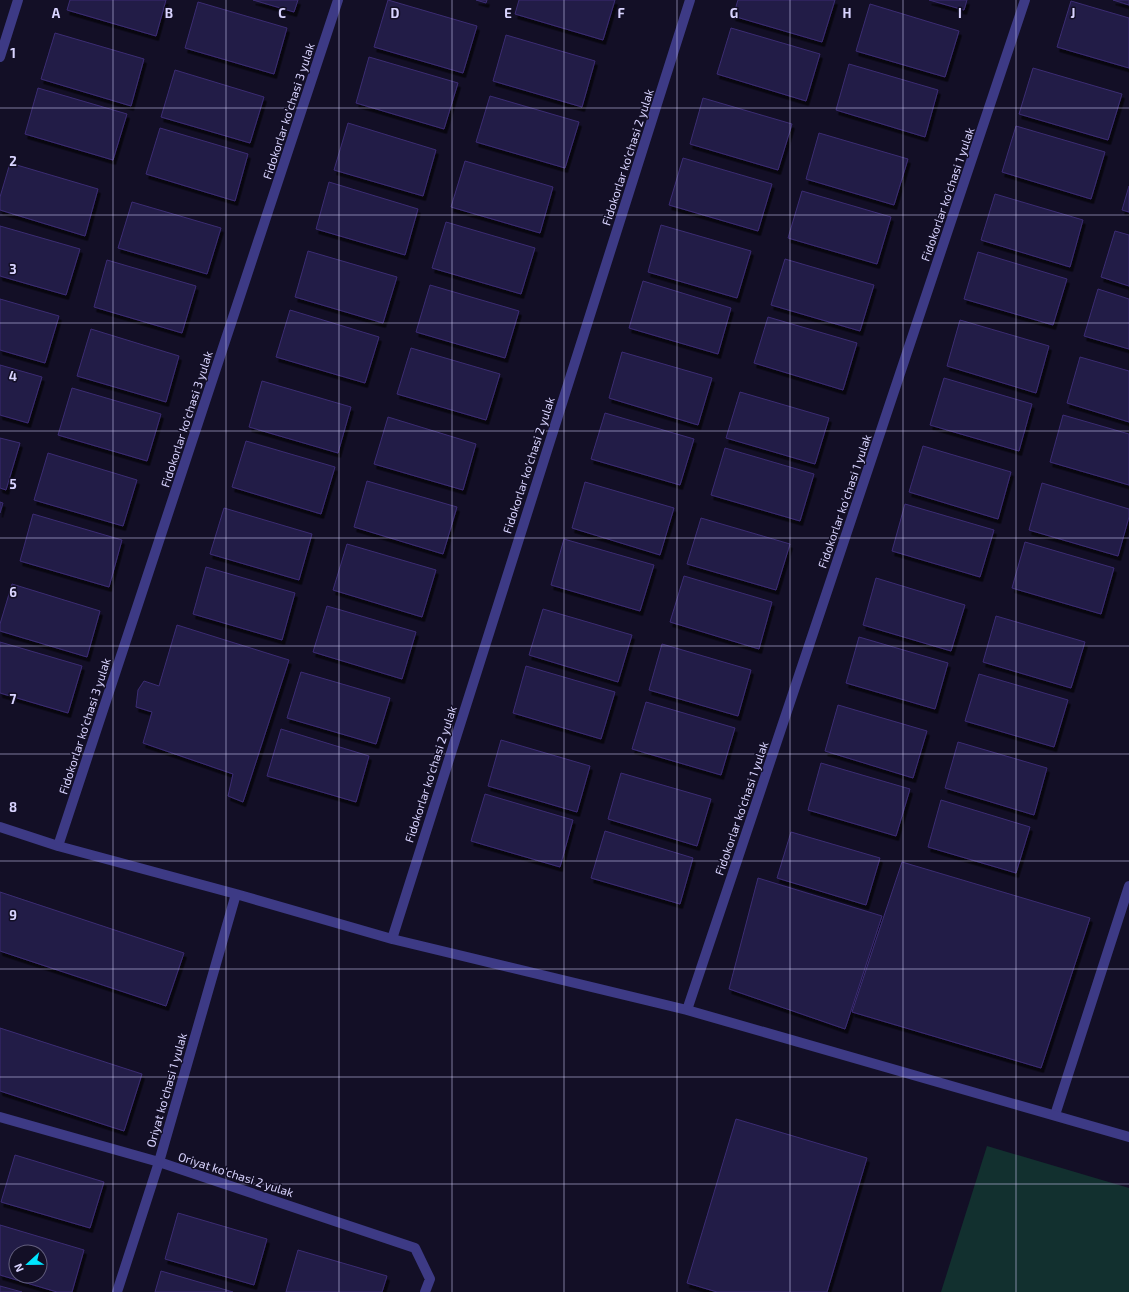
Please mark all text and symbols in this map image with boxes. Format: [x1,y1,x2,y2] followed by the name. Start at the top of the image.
[52,5,61,21] text: A
[165,5,173,21] text: B
[278,5,286,21] text: C
[391,5,400,21] text: D
[504,5,512,21] text: E
[617,5,625,21] text: F
[730,5,738,21] text: G
[843,5,852,21] text: H
[958,5,962,21] text: I
[1071,5,1075,21] text: J
[259,41,317,181] street label: Fidokorlar ko'chasi 3 yulak
[10,45,16,61] text: 1
[598,87,656,227] street label: Fidokorlar ko'chasi 2 yulak
[917,125,977,263] street label: Fidokorlar ko'chasi 1 yulak
[9,153,17,169] text: 2
[9,261,17,277] text: 3
[157,349,215,489] street label: Fidokorlar ko'chasi 3 yulak
[9,368,17,384] text: 4
[499,395,557,535] street label: Fidokorlar ko'chasi 2 yulak
[814,432,874,570] street label: Fidokorlar ko'chasi 1 yulak
[9,476,17,492] text: 5
[9,584,17,600] text: 6
[55,656,113,796] street label: Fidokorlar ko'chasi 3 yulak
[10,691,17,707] text: 7
[401,704,459,844] street label: Fidokorlar ko'chasi 2 yulak
[711,739,771,877] street label: Fidokorlar ko'chasi 1 yulak
[9,799,17,815] text: 8
[9,907,17,923] text: 9
[143,1031,189,1149] street label: Oriyat ko'chasi 1 yulak
[177,1149,295,1199] street label: Oriyat ko'chasi 2 yulak
[8,1244,48,1284] north arrow
[11,1262,26,1274] text: N

